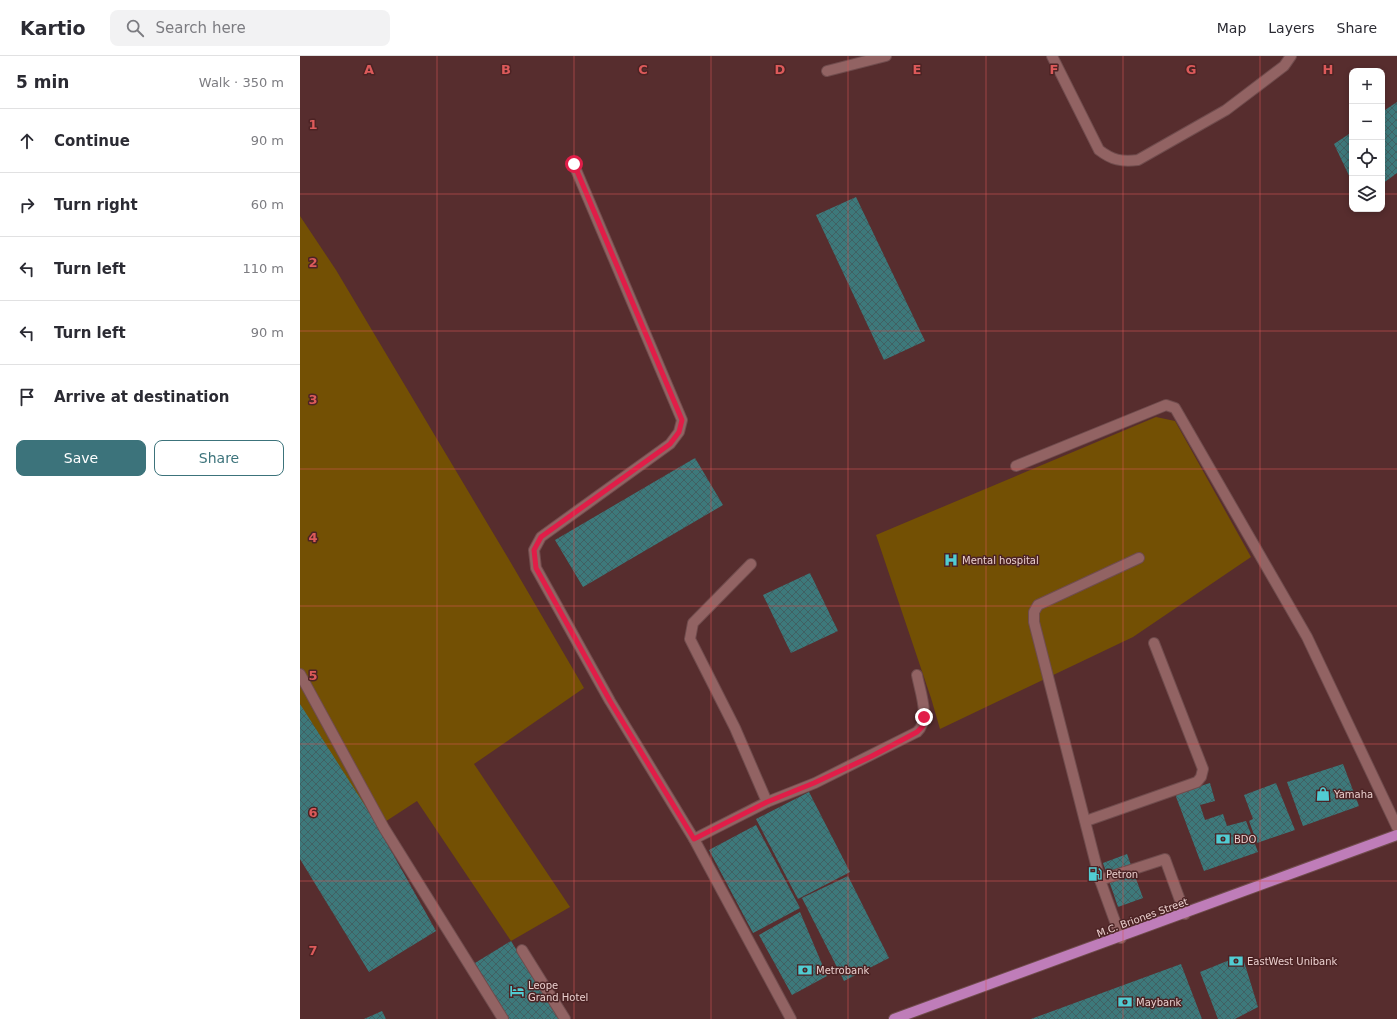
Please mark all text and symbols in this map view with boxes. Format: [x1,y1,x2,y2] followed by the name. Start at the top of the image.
[110,10,390,46] search box
[20,17,86,39] text: Kartio
[124,17,146,39] icon: search
[156,19,246,37] text: Search here
[1217,20,1246,36] text: Map
[1268,20,1315,36] text: Layers
[1337,20,1377,36] text: Share
[364,62,374,77] text: A
[501,62,511,77] text: B
[638,62,648,77] text: C
[775,62,786,77] text: D
[913,62,921,77] text: E
[1050,62,1058,77] text: F
[1186,62,1196,77] text: G
[1323,62,1333,77] text: H
[1349,68,1385,212] map controls
[1349,68,1385,104] button: +
[16,72,69,92] text: 5 min
[199,75,284,90] text: Walk · 350 m
[1349,104,1385,140] button: −
[308,117,318,132] text: 1
[16,130,38,152] icon: ahead
[54,132,130,150] text: Continue
[251,133,284,148] text: 90 m
[1349,140,1385,176] button: locate
[565,155,583,173] route start
[1349,176,1385,212] button: layers
[16,194,38,216] icon: right
[54,196,138,214] text: Turn right
[251,197,284,212] text: 60 m
[308,255,318,270] text: 2
[16,258,38,280] icon: left
[54,260,126,278] text: Turn left
[242,261,284,276] text: 110 m
[16,322,38,344] icon: left
[54,324,126,342] text: Turn left
[251,325,284,340] text: 90 m
[16,386,38,408] icon: arrive
[54,388,229,406] text: Arrive at destination
[308,392,318,407] text: 3
[16,440,146,476] button: Save
[154,440,284,476] button: Share
[308,530,318,545] text: 4
[943,552,959,568] hospital icon: Mental hospital
[962,555,1039,566] place label: Mental hospital
[308,668,318,683] text: 5
[915,708,933,726] route end
[1315,786,1331,802] shop icon: Yamaha
[1333,789,1373,800] place label: Yamaha
[308,805,318,820] text: 6
[1215,831,1231,847] bank icon: BDO
[1234,834,1257,845] place label: BDO
[1087,866,1103,882] fuel station icon: Petron
[1106,869,1138,880] place label: Petron
[1095,896,1189,939] street label: M.C. Briones Street
[308,943,318,958] text: 7
[1228,953,1244,969] bank icon: EastWest Unibank
[1247,956,1338,967] place label: EastWest Unibank
[797,962,813,978] bank icon: Metrobank
[816,965,870,976] place label: Metrobank
[528,980,588,1003] place label: Leope Grand Hotel
[509,983,525,999] hotel icon: Leope Grand Hotel
[1117,994,1133,1010] bank icon: Maybank
[1136,997,1181,1008] place label: Maybank

